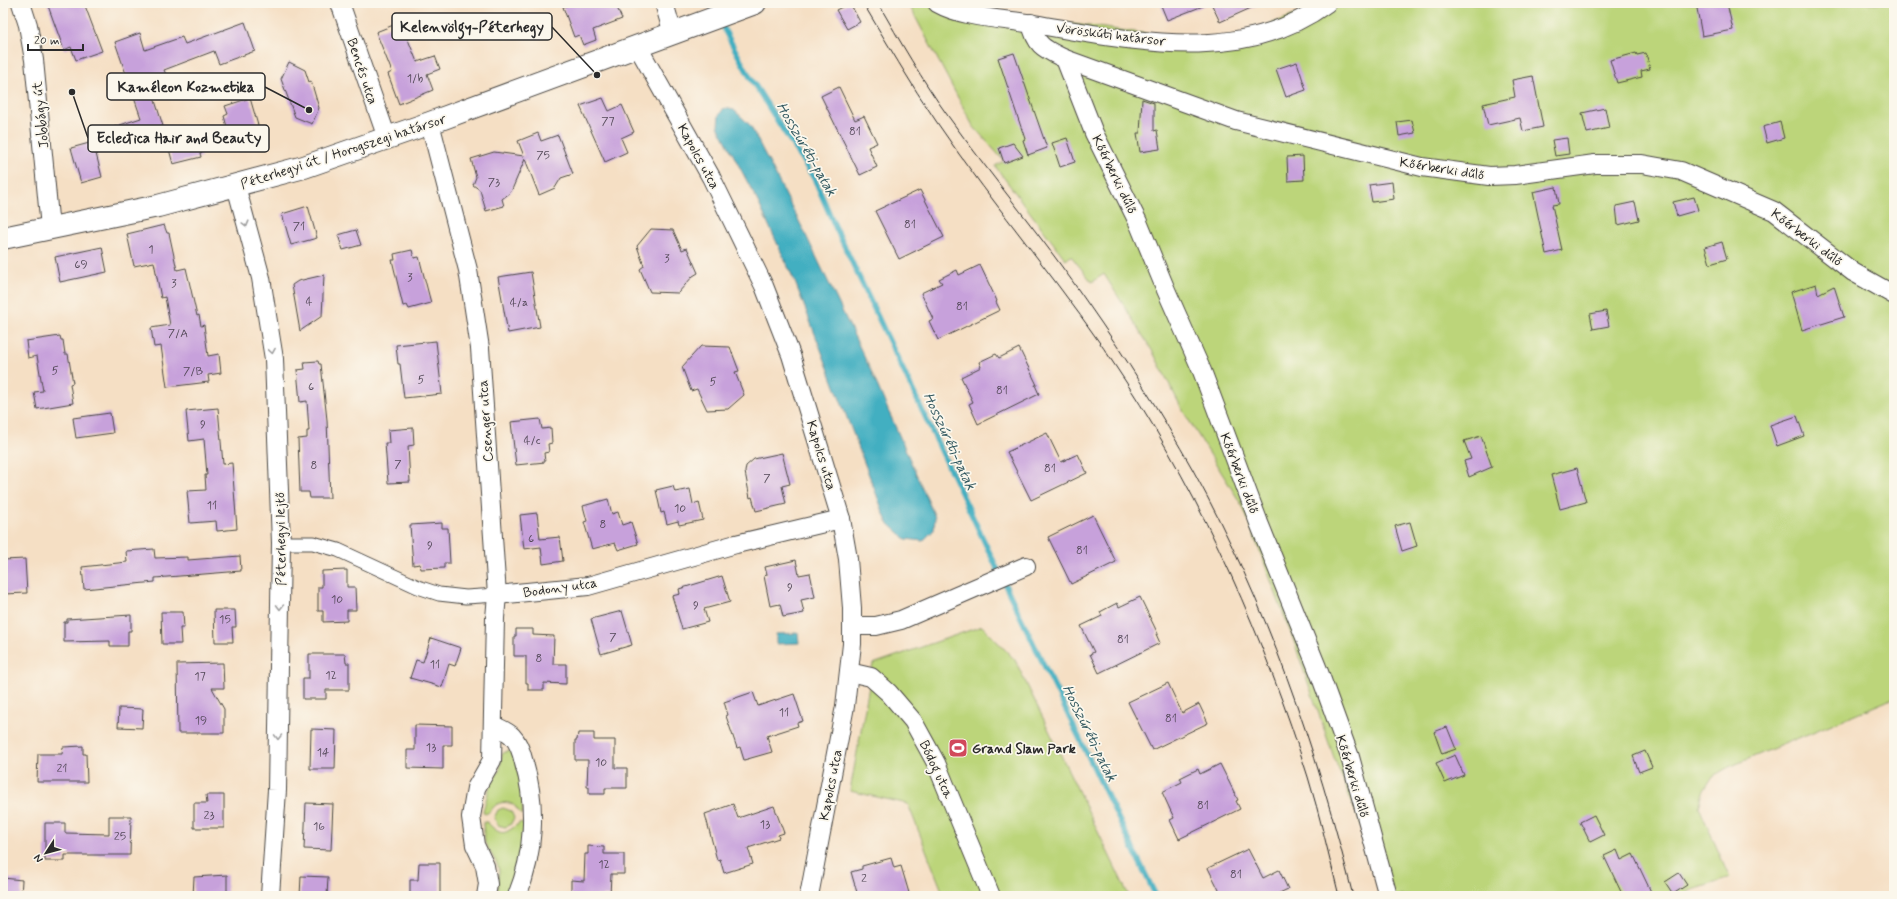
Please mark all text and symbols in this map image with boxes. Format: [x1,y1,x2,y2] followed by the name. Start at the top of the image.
[392,13,552,40] callout: Kelenvölgy-Péterhegy
[400,18,544,40] text: Kelenvölgy-Péterhegy
[1055,19,1167,51] street label: Vöröskúti határsor
[28,26,83,52] scale bar
[34,33,60,49] text: 20 m
[342,36,382,107] street label: Bencés utca
[407,71,423,87] house number: 1/b
[107,73,265,100] callout: Kaméleon Kozmetika
[117,78,255,98] text: Kaméleon Kozmetika
[28,80,53,149] street label: Jobbágy út
[771,99,841,201] water label: Hosszúréti-patak
[238,110,449,194] street label: Péterhegyi út / Horogszegi határsor
[601,114,615,130] house number: 77
[673,121,724,192] street label: Kapolcs utca
[849,124,861,140] house number: 81
[88,125,269,152] callout: Eclectica Hair and Beauty
[97,129,262,149] text: Eclectica Hair and Beauty
[1087,132,1141,217] street label: Kőérberki dűlő
[536,148,550,164] house number: 75
[1398,153,1485,185] street label: Kőérberki dűlő
[488,175,500,191] house number: 73
[1767,205,1846,271] street label: Kőérberki dűlő
[904,217,916,233] house number: 81
[293,219,305,235] house number: 71
[241,220,250,227] one-way arrow
[148,242,154,258] house number: 1
[664,251,670,267] house number: 3
[74,257,88,273] house number: 69
[407,270,413,286] house number: 3
[171,276,177,292] house number: 3
[306,294,313,310] house number: 4
[510,295,528,311] house number: 4/a
[956,299,968,315] house number: 81
[168,326,188,342] house number: 7/A
[268,348,276,354] one-way arrow
[51,363,59,379] house number: 5
[183,364,203,380] house number: 7/B
[417,372,425,388] house number: 5
[709,374,717,390] house number: 5
[308,379,314,395] house number: 6
[474,379,498,463] street label: Csenger utca
[996,383,1008,399] house number: 81
[918,389,981,494] water label: Hosszúréti-patak
[200,417,206,433] house number: 9
[802,418,840,492] street label: Kapolcs utca
[1215,430,1263,516] street label: Kőérberki dűlő
[523,433,541,449] house number: 4/c
[394,457,402,473] house number: 7
[311,458,317,474] house number: 8
[1044,461,1056,477] house number: 81
[763,471,771,487] house number: 7
[271,492,291,586] street label: Péterhegyi lejtő
[207,498,217,514] house number: 11
[674,501,686,517] house number: 10
[600,517,606,533] house number: 8
[528,531,534,547] house number: 6
[427,538,433,554] house number: 9
[1076,543,1088,559] house number: 81
[522,574,598,602] street label: Bodony utca
[787,580,793,596] house number: 9
[331,592,343,608] house number: 10
[693,598,699,614] house number: 9
[276,604,284,610] one-way arrow
[219,612,231,628] house number: 15
[609,630,617,646] house number: 7
[1117,632,1129,648] house number: 81
[536,651,542,667] house number: 8
[430,657,440,673] house number: 11
[325,668,337,684] house number: 12
[194,669,206,685] house number: 17
[1057,682,1121,786] water label: Hosszúréti-patak
[779,705,789,721] house number: 11
[1165,711,1177,727] house number: 81
[195,713,207,729] house number: 19
[1331,733,1373,820] street label: Kőérberki dűlő
[274,734,282,740] one-way arrow
[913,737,958,803] street label: Bódog utca
[947,737,969,759] sports icon: Grand Slam Park
[426,740,436,756] house number: 13
[972,740,1076,758] place label: Grand Slam Park
[317,745,329,761] house number: 14
[815,748,847,822] street label: Kapolcs utca
[595,755,607,771] house number: 10
[56,761,68,777] house number: 21
[1197,798,1209,814] house number: 81
[204,808,214,824] house number: 23
[760,817,770,833] house number: 13
[313,819,325,835] house number: 16
[114,829,126,845] house number: 25
[26,833,66,873] north arrow
[31,851,47,865] text: N
[598,857,610,873] house number: 12
[1230,867,1242,883] house number: 81
[861,871,867,887] house number: 2

